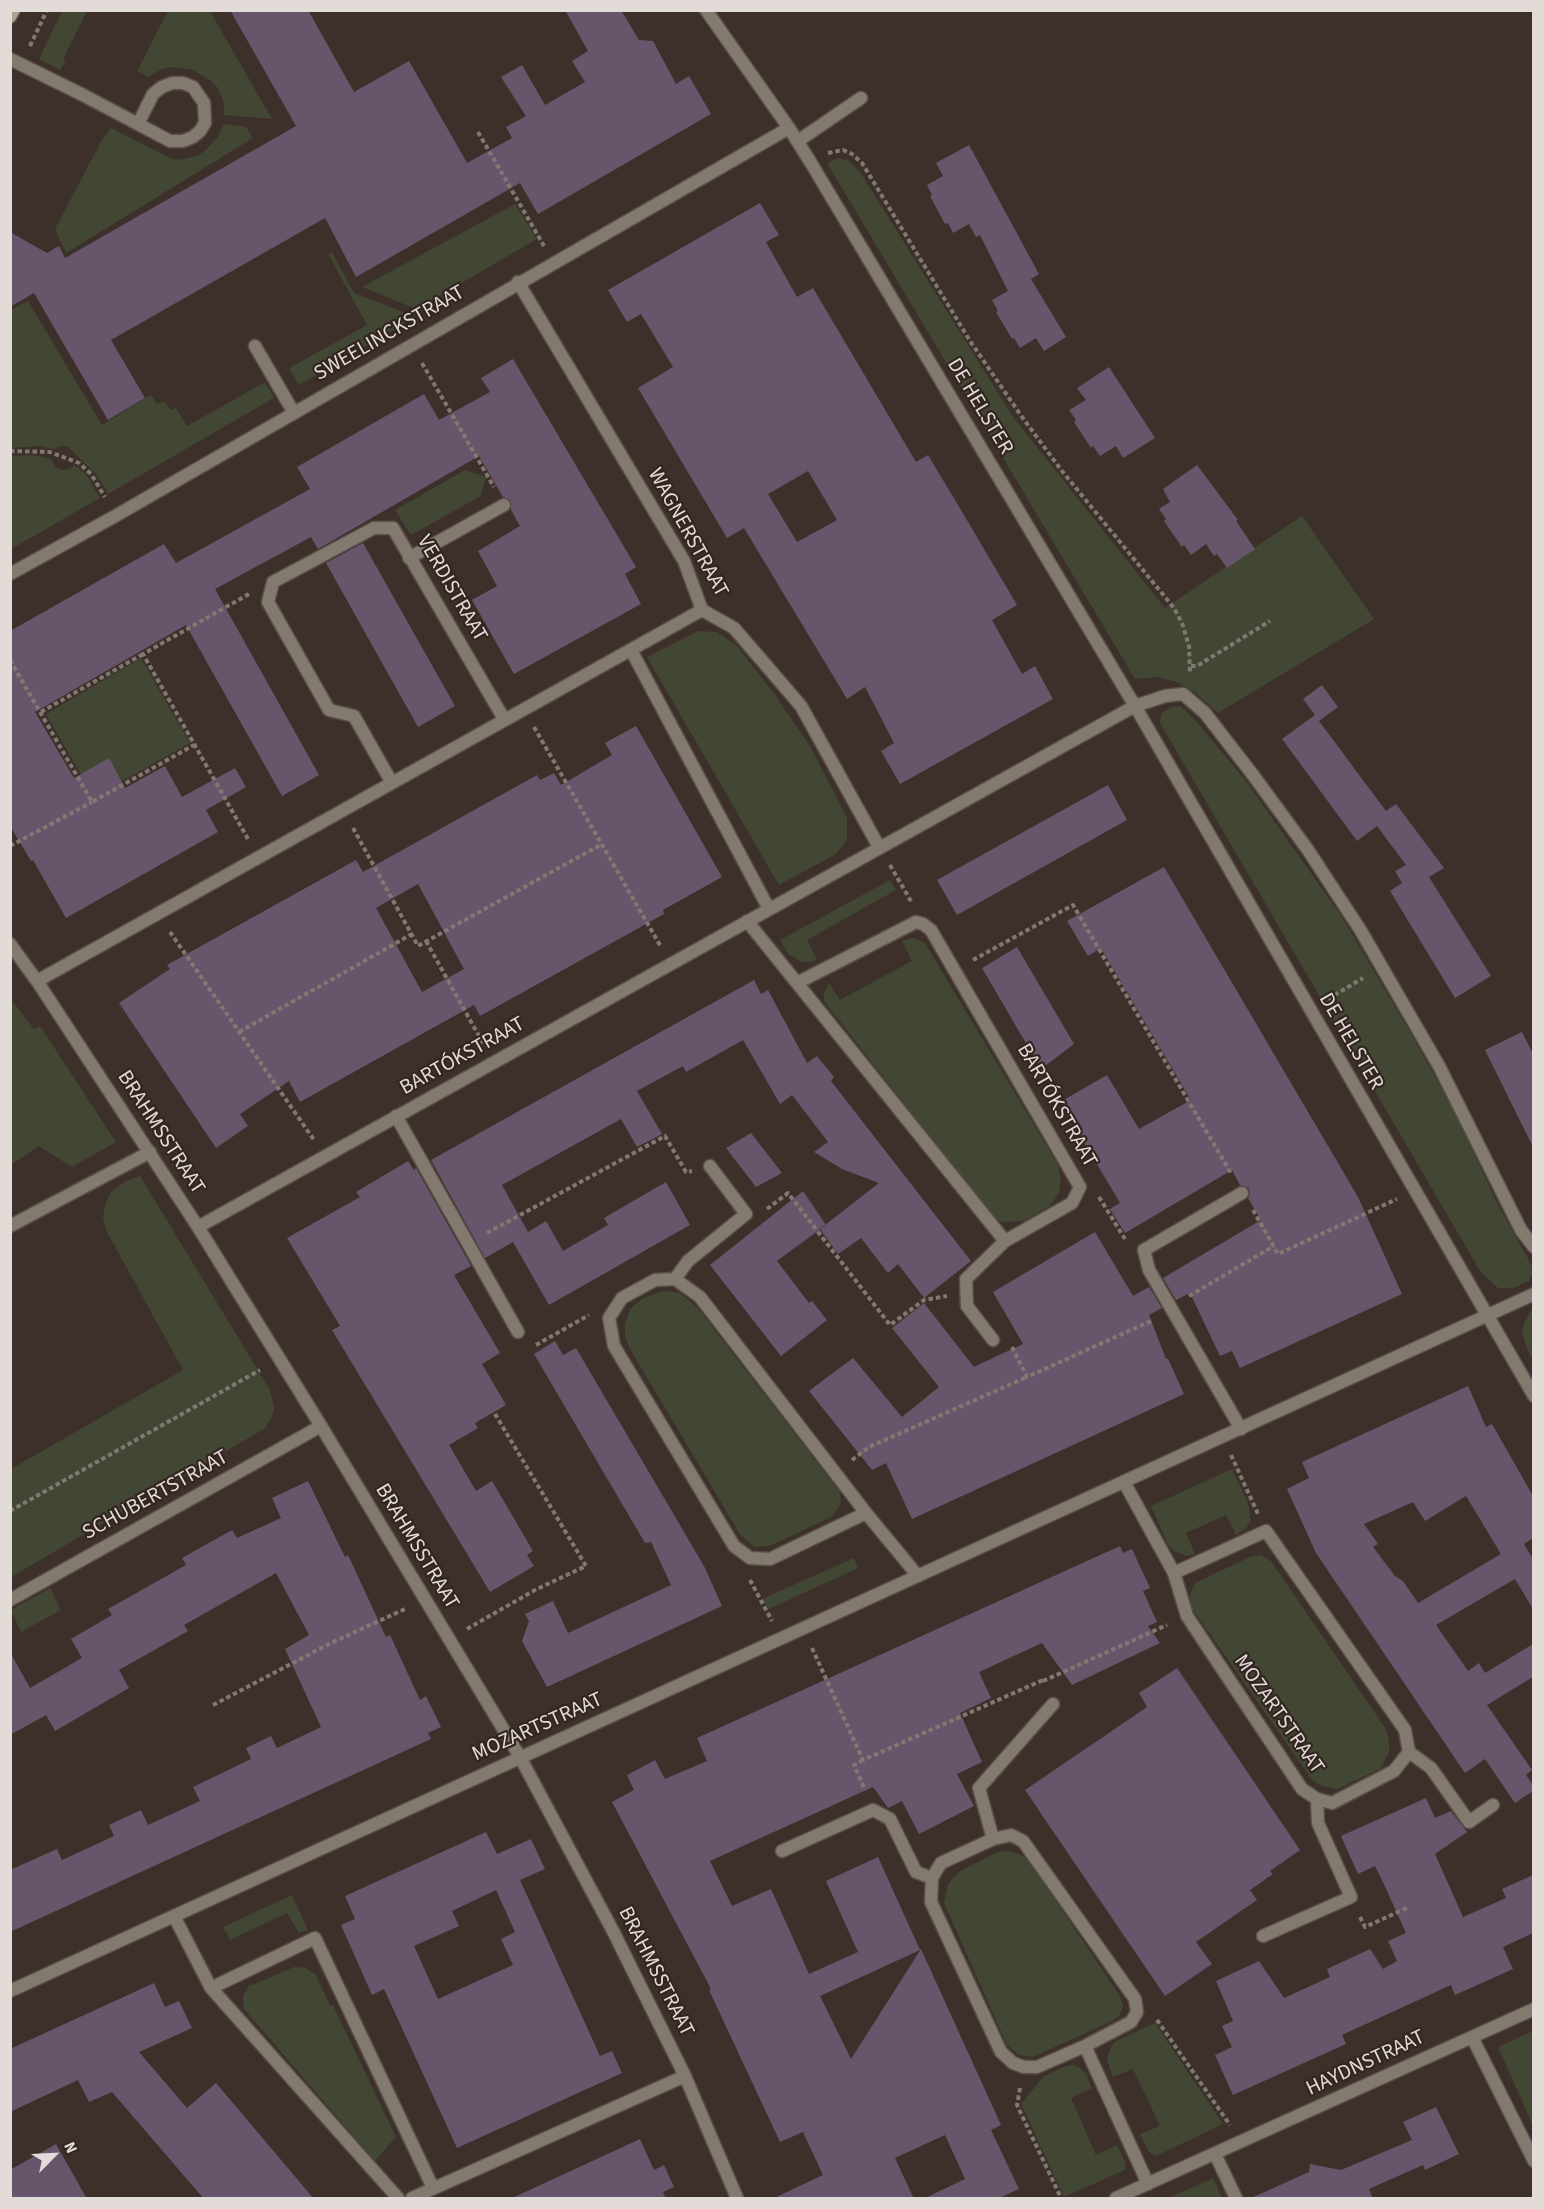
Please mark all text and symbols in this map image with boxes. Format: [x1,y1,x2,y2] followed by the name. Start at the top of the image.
[310,281,470,387] street label: SWEELINCKSTRAAT
[940,354,1018,460] street label: DE HELSTER
[641,464,733,602] street label: WAGNERSTRAAT
[410,531,492,647] street label: VERDISTRAAT
[1312,989,1388,1095] street label: DE HELSTER
[396,1012,530,1102] street label: BARTÓKSTRAAT
[1010,1040,1102,1172] street label: BARTÓKSTRAAT
[111,1067,209,1199] street label: BRAHMSSTRAAT
[79,1446,233,1546] street label: SCHUBERTSTRAAT
[369,1480,463,1614] street label: BRAHMSSTRAAT
[1227,1650,1329,1780] street label: MOZARTSTRAAT
[469,1688,607,1768] street label: MOZARTSTRAAT
[611,1903,699,2041] street label: BRAHMSSTRAAT
[1303,2026,1429,2102] street label: HAYDNSTRAAT
[24,2125,84,2185] north arrow
[58,2138,83,2157] text: N

